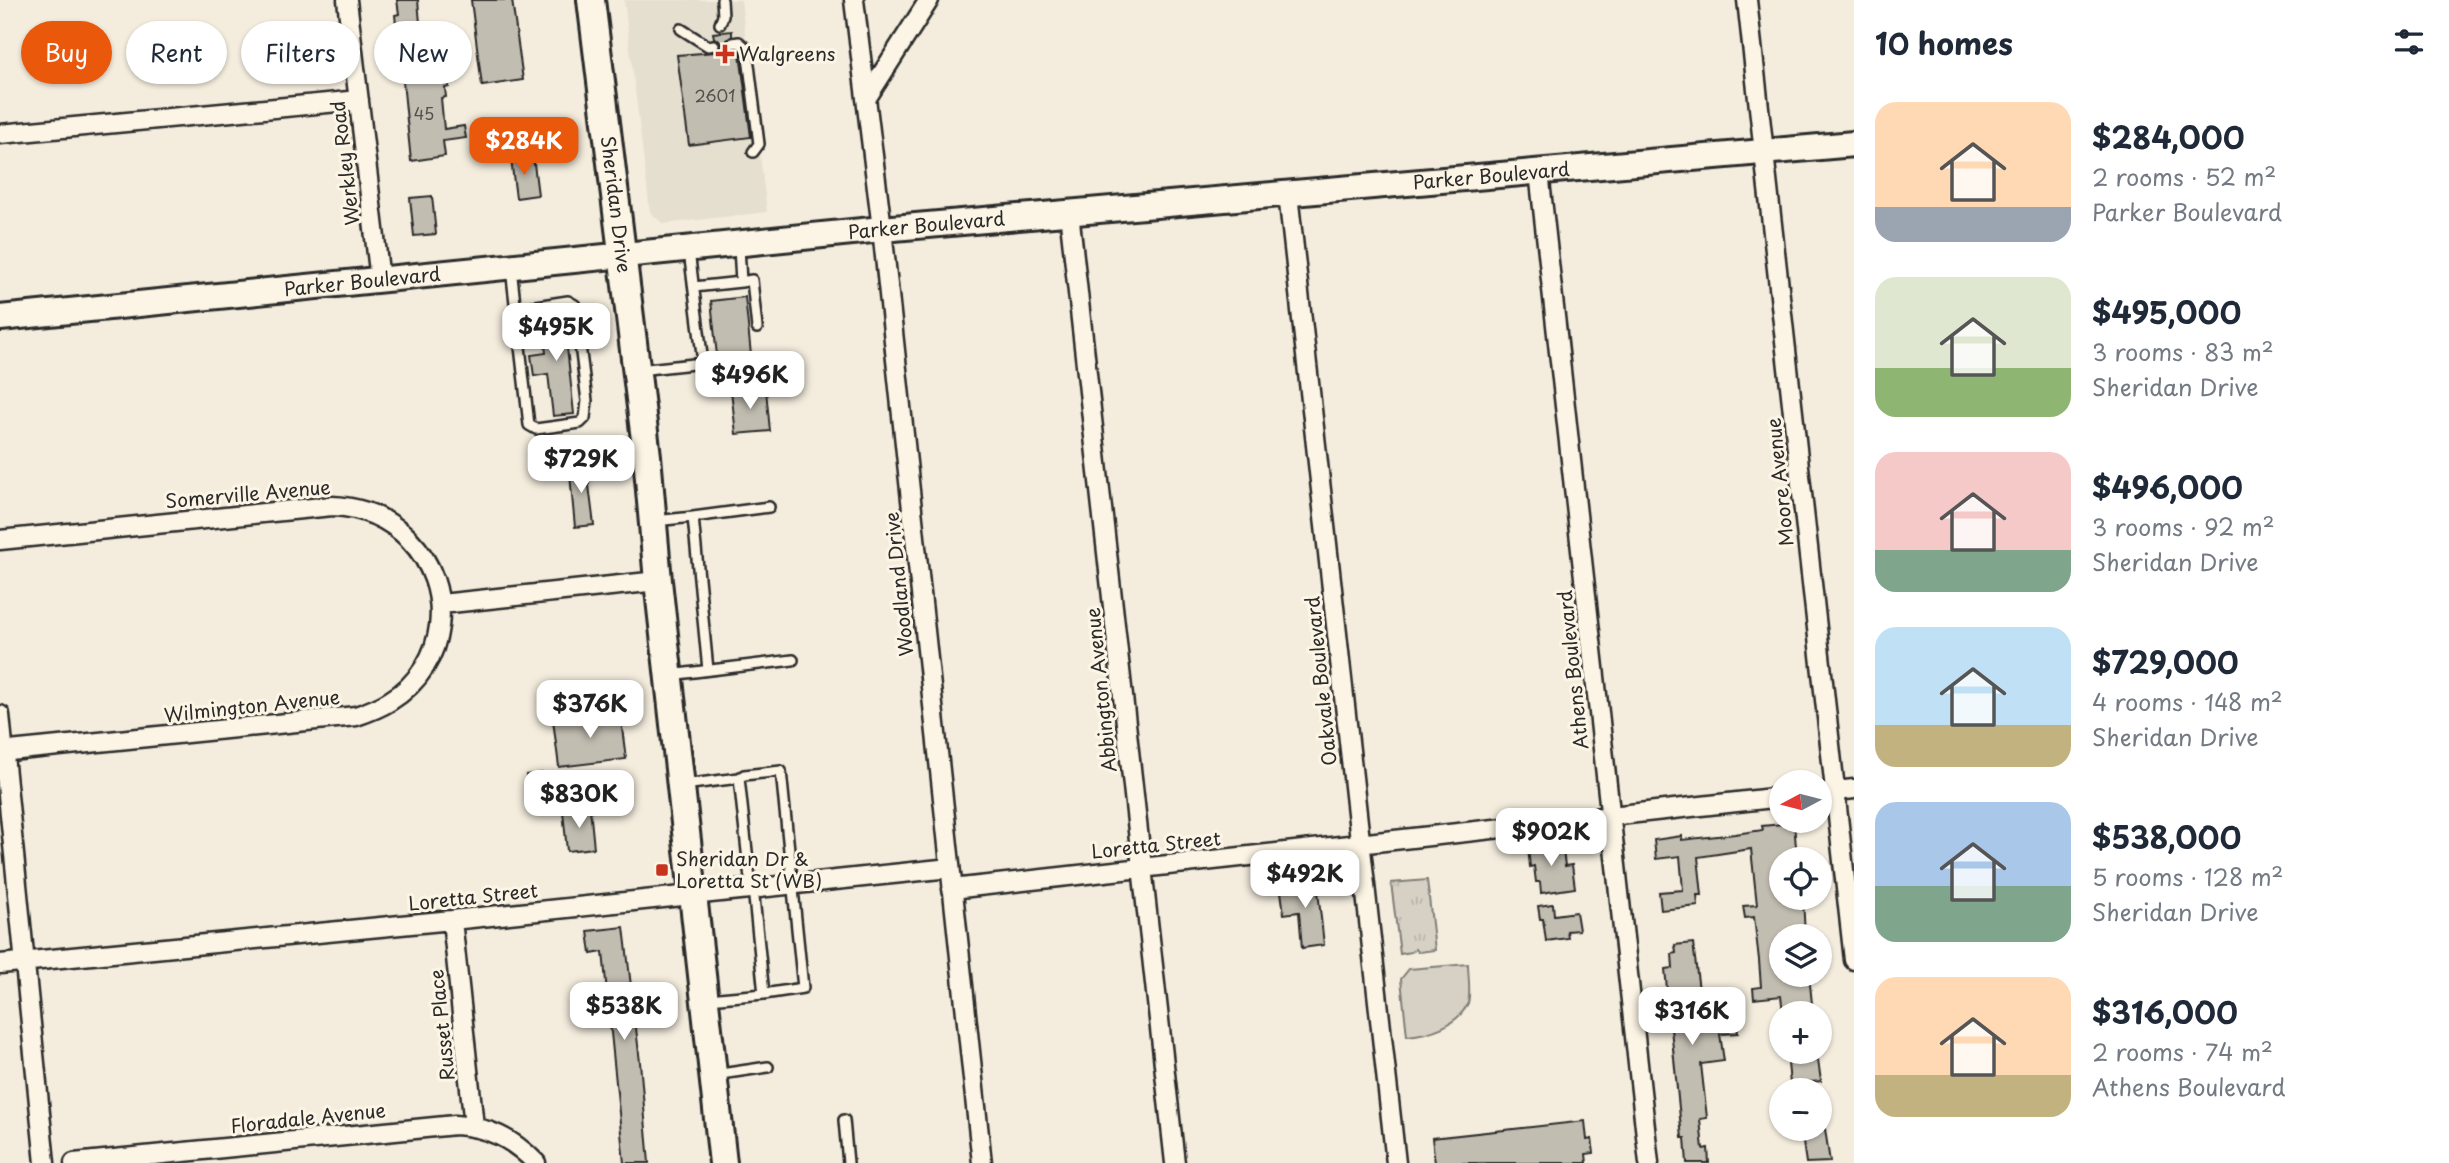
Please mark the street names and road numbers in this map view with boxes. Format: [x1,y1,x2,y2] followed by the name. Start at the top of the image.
[322,99,366,227] street label: Werkley Road
[595,134,639,274] street label: Sheridan Drive
[1412,154,1571,196] street label: Parker Boulevard
[847,203,1006,245] street label: Parker Boulevard
[282,259,442,302] street label: Parker Boulevard
[1758,417,1800,548] street label: Moore Avenue
[164,472,332,514] street label: Somerville Avenue
[876,510,920,658] street label: Woodland Drive
[1550,589,1594,751] street label: Athens Boulevard
[1297,595,1343,767] street label: Oakvale Boulevard
[1077,606,1123,774] street label: Abbington Avenue
[163,682,341,728] street label: Wilmington Avenue
[1090,823,1222,865] street label: Loretta Street
[407,875,539,917] street label: Loretta Street
[421,968,461,1082] street label: Russet Place
[229,1095,387,1139] street label: Floradale Avenue

